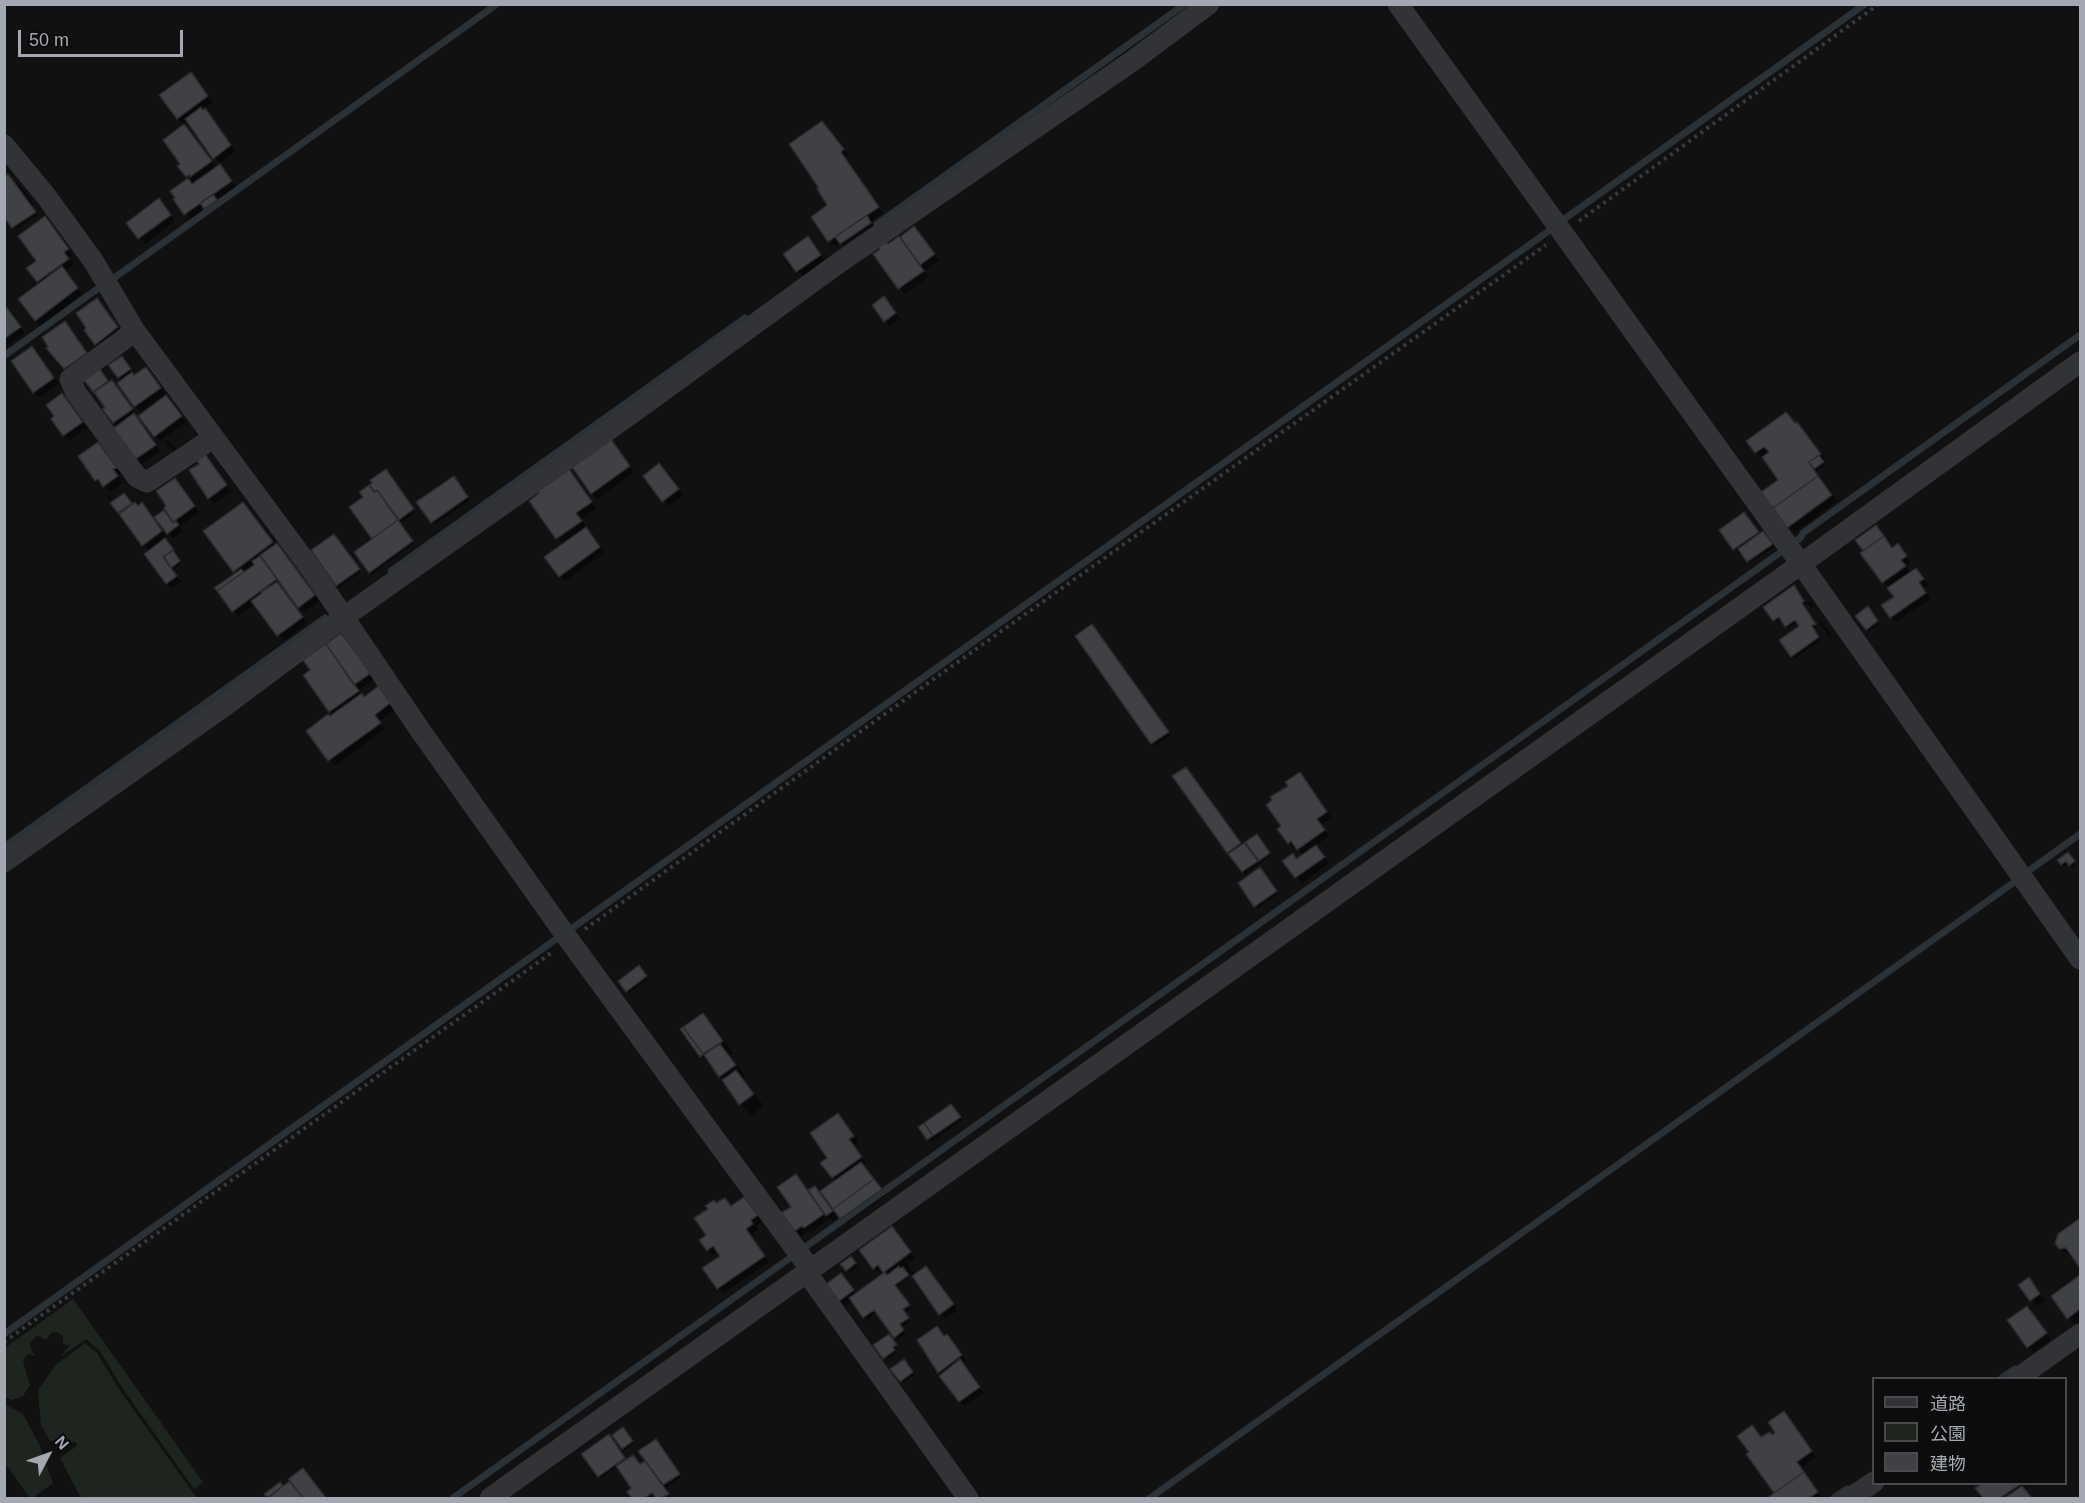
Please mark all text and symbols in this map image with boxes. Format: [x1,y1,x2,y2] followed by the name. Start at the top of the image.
[21,18,186,56] scale bar
[29,30,69,50] text: 50 m
[1872,1377,2067,1485] legend
[1930,1394,1966,1414] text: 道路
[1930,1424,1966,1444] text: 公園
[18,1425,78,1485] north arrow
[52,1433,72,1453] text: N
[1930,1454,1966,1474] text: 建物

